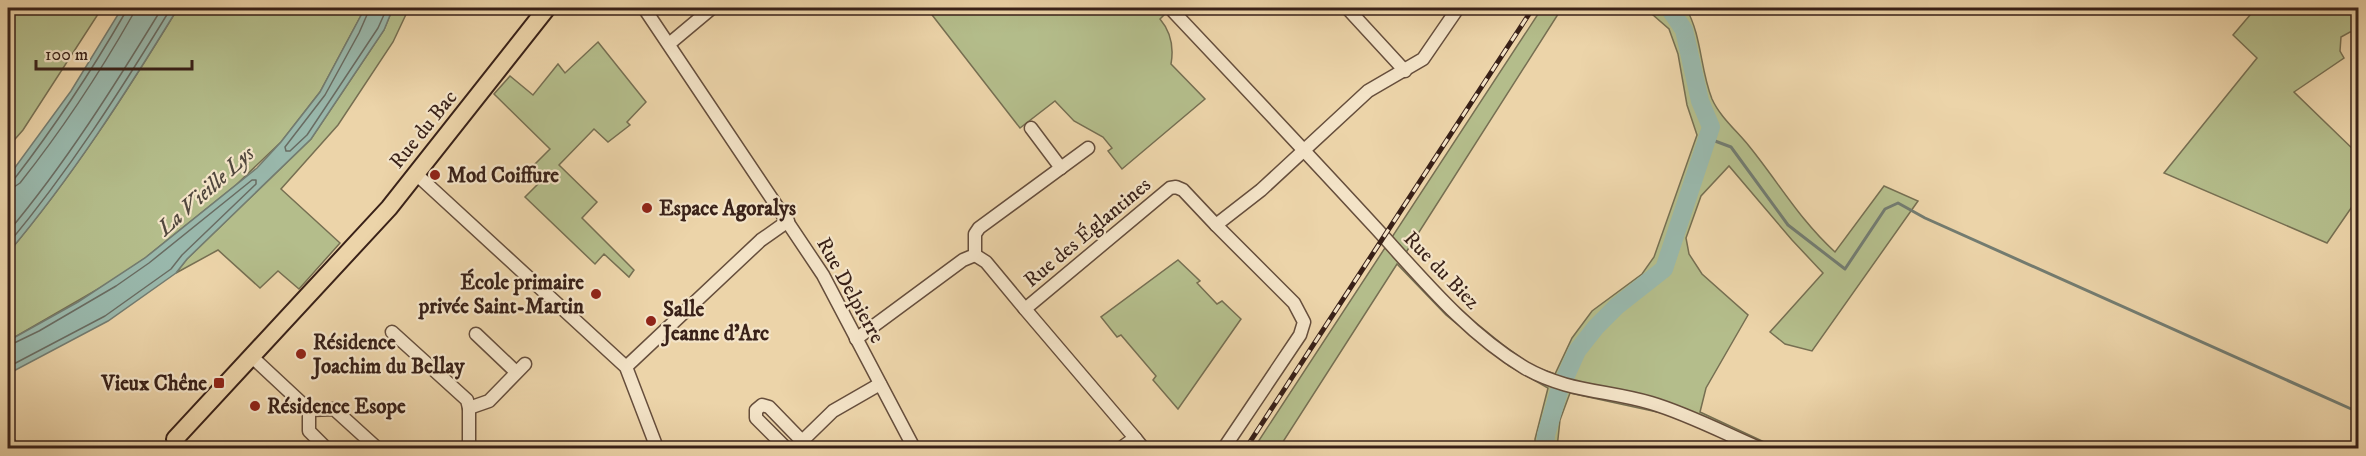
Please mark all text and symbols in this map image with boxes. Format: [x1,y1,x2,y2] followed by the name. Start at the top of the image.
[36,33,192,71] scale bar
[45,44,88,66] text: 100 m
[384,85,463,174] street label: Rue du Bac
[150,140,261,243] water label: La Vieille Lys
[447,163,559,189] place label: Mod Coiffure
[428,168,442,182] marker: Mod Coiffure
[1018,171,1156,293] street label: Rue des Églantines
[659,196,796,222] place label: Espace Agoralys
[640,201,654,215] marker: Espace Agoralys
[1398,226,1485,315] street label: Rue du Biez
[810,233,890,348] street label: Rue Delpierre
[418,268,585,320] place label: École primaire privée Saint-Martin
[589,287,603,301] marker: École primaire privée Saint-Martin
[661,297,769,347] place label: Salle Jeanne d'Arc
[644,314,658,328] marker: Salle Jeanne d'Arc
[311,330,465,380] place label: Résidence Joachim du Bellay
[294,347,308,361] marker: Résidence Joachim du Bellay
[101,371,207,397] place label: Vieux Chêne
[212,376,226,390] marker: Vieux Chêne
[267,394,406,420] place label: Résidence Esope
[248,399,262,413] marker: Résidence Esope

